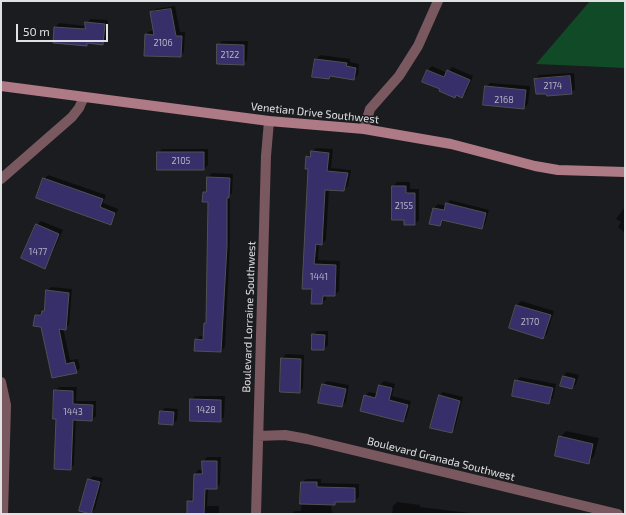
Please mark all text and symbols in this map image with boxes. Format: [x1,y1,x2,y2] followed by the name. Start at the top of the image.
[18,16,110,42] scale bar
[23,24,50,38] text: 50 m
[153,38,173,48] house number: 2106
[221,50,239,60] house number: 2122
[544,81,562,91] house number: 2174
[494,95,514,105] house number: 2168
[250,100,380,126] street label: Venetian Drive Southwest
[172,156,190,166] house number: 2105
[395,201,413,211] house number: 2155
[240,241,258,393] street label: Boulevard Lorraine Southwest
[29,247,47,257] house number: 1477
[310,272,328,282] house number: 1441
[521,317,539,327] house number: 2170
[196,405,216,415] house number: 1428
[63,407,83,417] house number: 1443
[366,434,516,484] street label: Boulevard Granada Southwest

